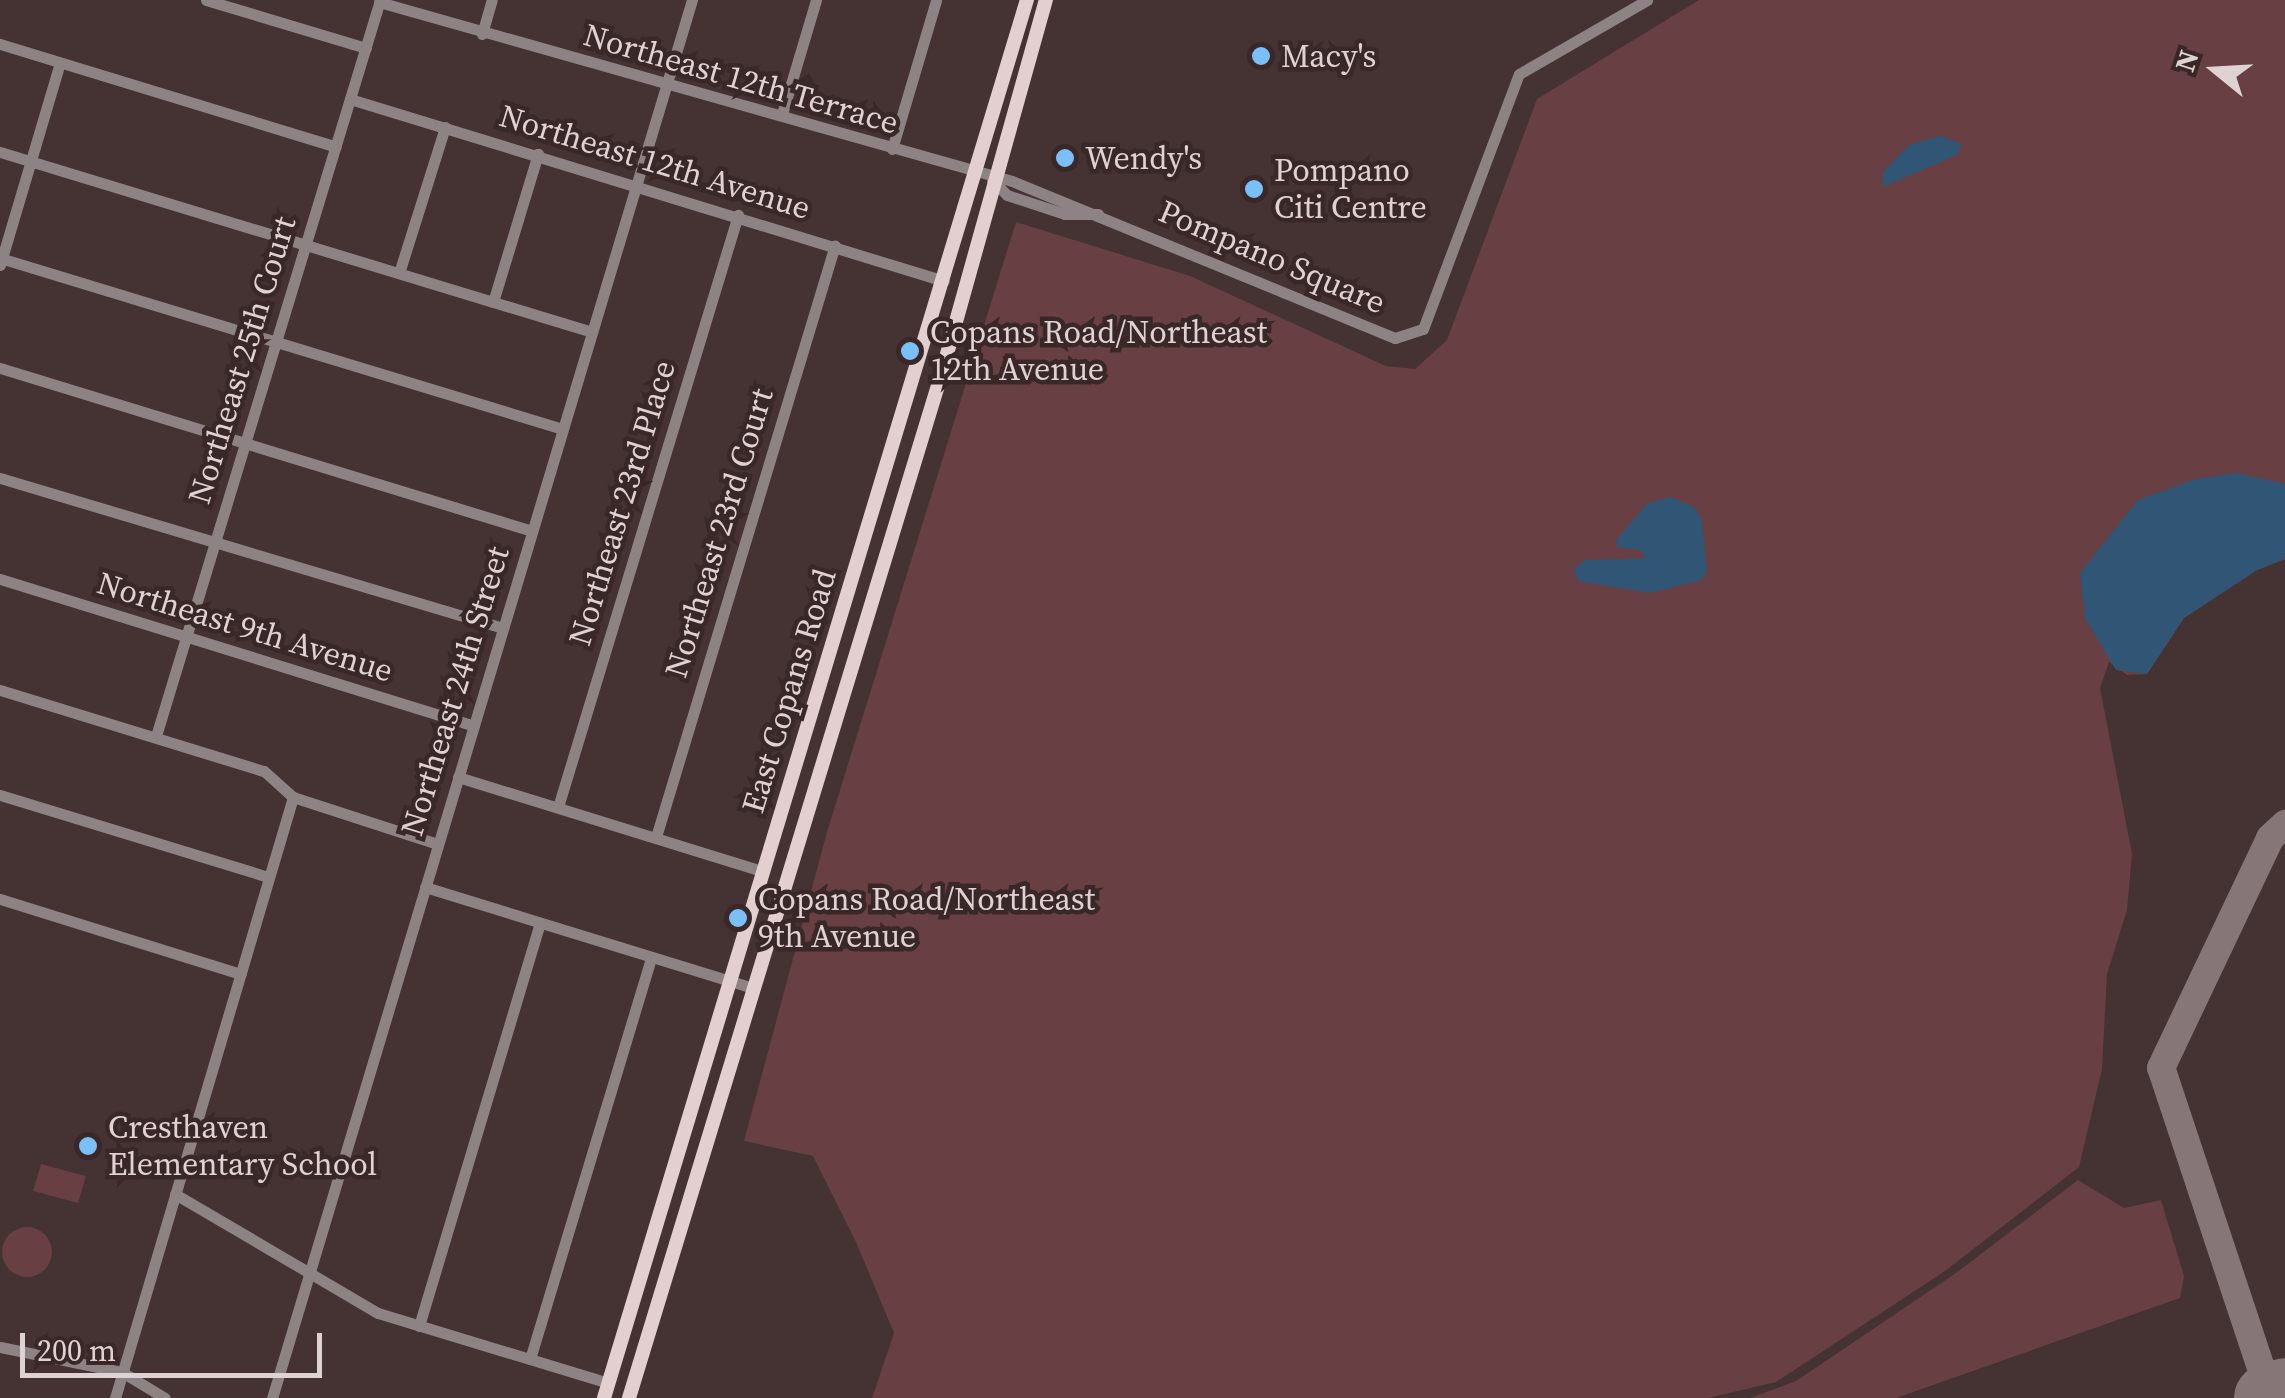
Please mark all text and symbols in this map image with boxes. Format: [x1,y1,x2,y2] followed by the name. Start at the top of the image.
[579,16,903,142] street label: Northeast 12th Terrace
[2165,20,2265,120] north arrow
[1281,37,1376,75] place label: Macy's
[1250,45,1272,67] marker: Macy's
[2165,45,2208,76] text: N
[495,96,815,228] street label: Northeast 12th Avenue
[1085,139,1202,177] place label: Wendy's
[1054,147,1076,169] marker: Wendy's
[1274,152,1427,227] place label: Pompano Citi Centre
[1243,178,1265,200] marker: Pompano Citi Centre
[1153,192,1391,322] street label: Pompano Square
[180,212,304,508] street label: Northeast 25th Court
[930,314,1267,389] place label: Copans Road/Northeast 12th Avenue
[899,340,921,362] marker: Copans Road/Northeast 12th Avenue
[560,356,684,650] street label: Northeast 23rd Place
[657,384,781,682] street label: Northeast 23rd Court
[393,542,517,840] street label: Northeast 24th Street
[93,564,397,690] street label: Northeast 9th Avenue
[734,565,844,817] street label: East Copans Road
[758,881,1095,956] place label: Copans Road/Northeast 9th Avenue
[727,907,749,929] marker: Copans Road/Northeast 9th Avenue
[108,1109,377,1184] place label: Cresthaven Elementary School
[77,1135,99,1157] marker: Cresthaven Elementary School
[25,1313,328,1375] scale bar
[37,1330,116,1371] text: 200 m

